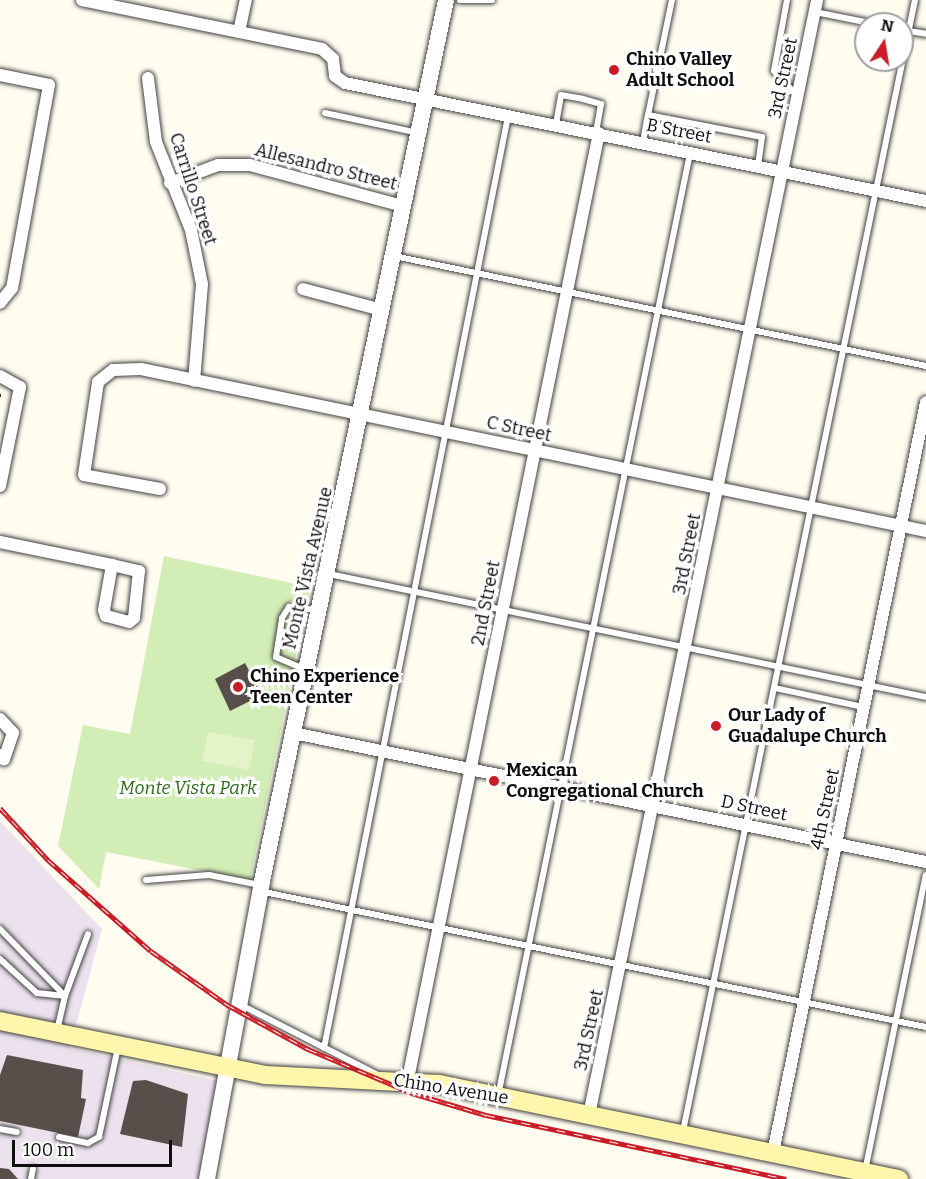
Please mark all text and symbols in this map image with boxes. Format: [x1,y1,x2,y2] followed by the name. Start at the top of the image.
[854,12,914,72] north arrow
[879,15,895,36] text: N
[764,35,802,121] street label: 3rd Street
[626,49,734,92] place label: Chino Valley Adult School
[607,63,621,77] marker: Chino Valley Adult School
[645,114,713,148] street label: B Street
[165,130,221,248] street label: Carrillo Street
[253,139,399,195] street label: Allesandro Street
[484,412,554,446] street label: C Street
[279,485,337,651] street label: Monte Vista Avenue
[669,511,705,597] street label: 3rd Street
[467,559,505,647] street label: 2nd Street
[250,666,399,708] place label: Chino Experience Teen Center
[231,680,245,694] marker: Chino Experience Teen Center
[728,705,887,748] place label: Our Lady of Guadalupe Church
[709,719,723,733] marker: Our Lady of Guadalupe Church
[506,760,704,802] place label: Mexican Congregational Church
[806,766,844,852] street label: 4th Street
[487,774,501,788] marker: Mexican Congregational Church
[119,777,257,799] park label: Monte Vista Park
[719,790,789,826] street label: D Street
[570,987,608,1073] street label: 3rd Street
[392,1069,510,1109] street label: Chino Avenue
[15,1128,176,1166] scale bar
[23,1139,74,1161] text: 100 m

